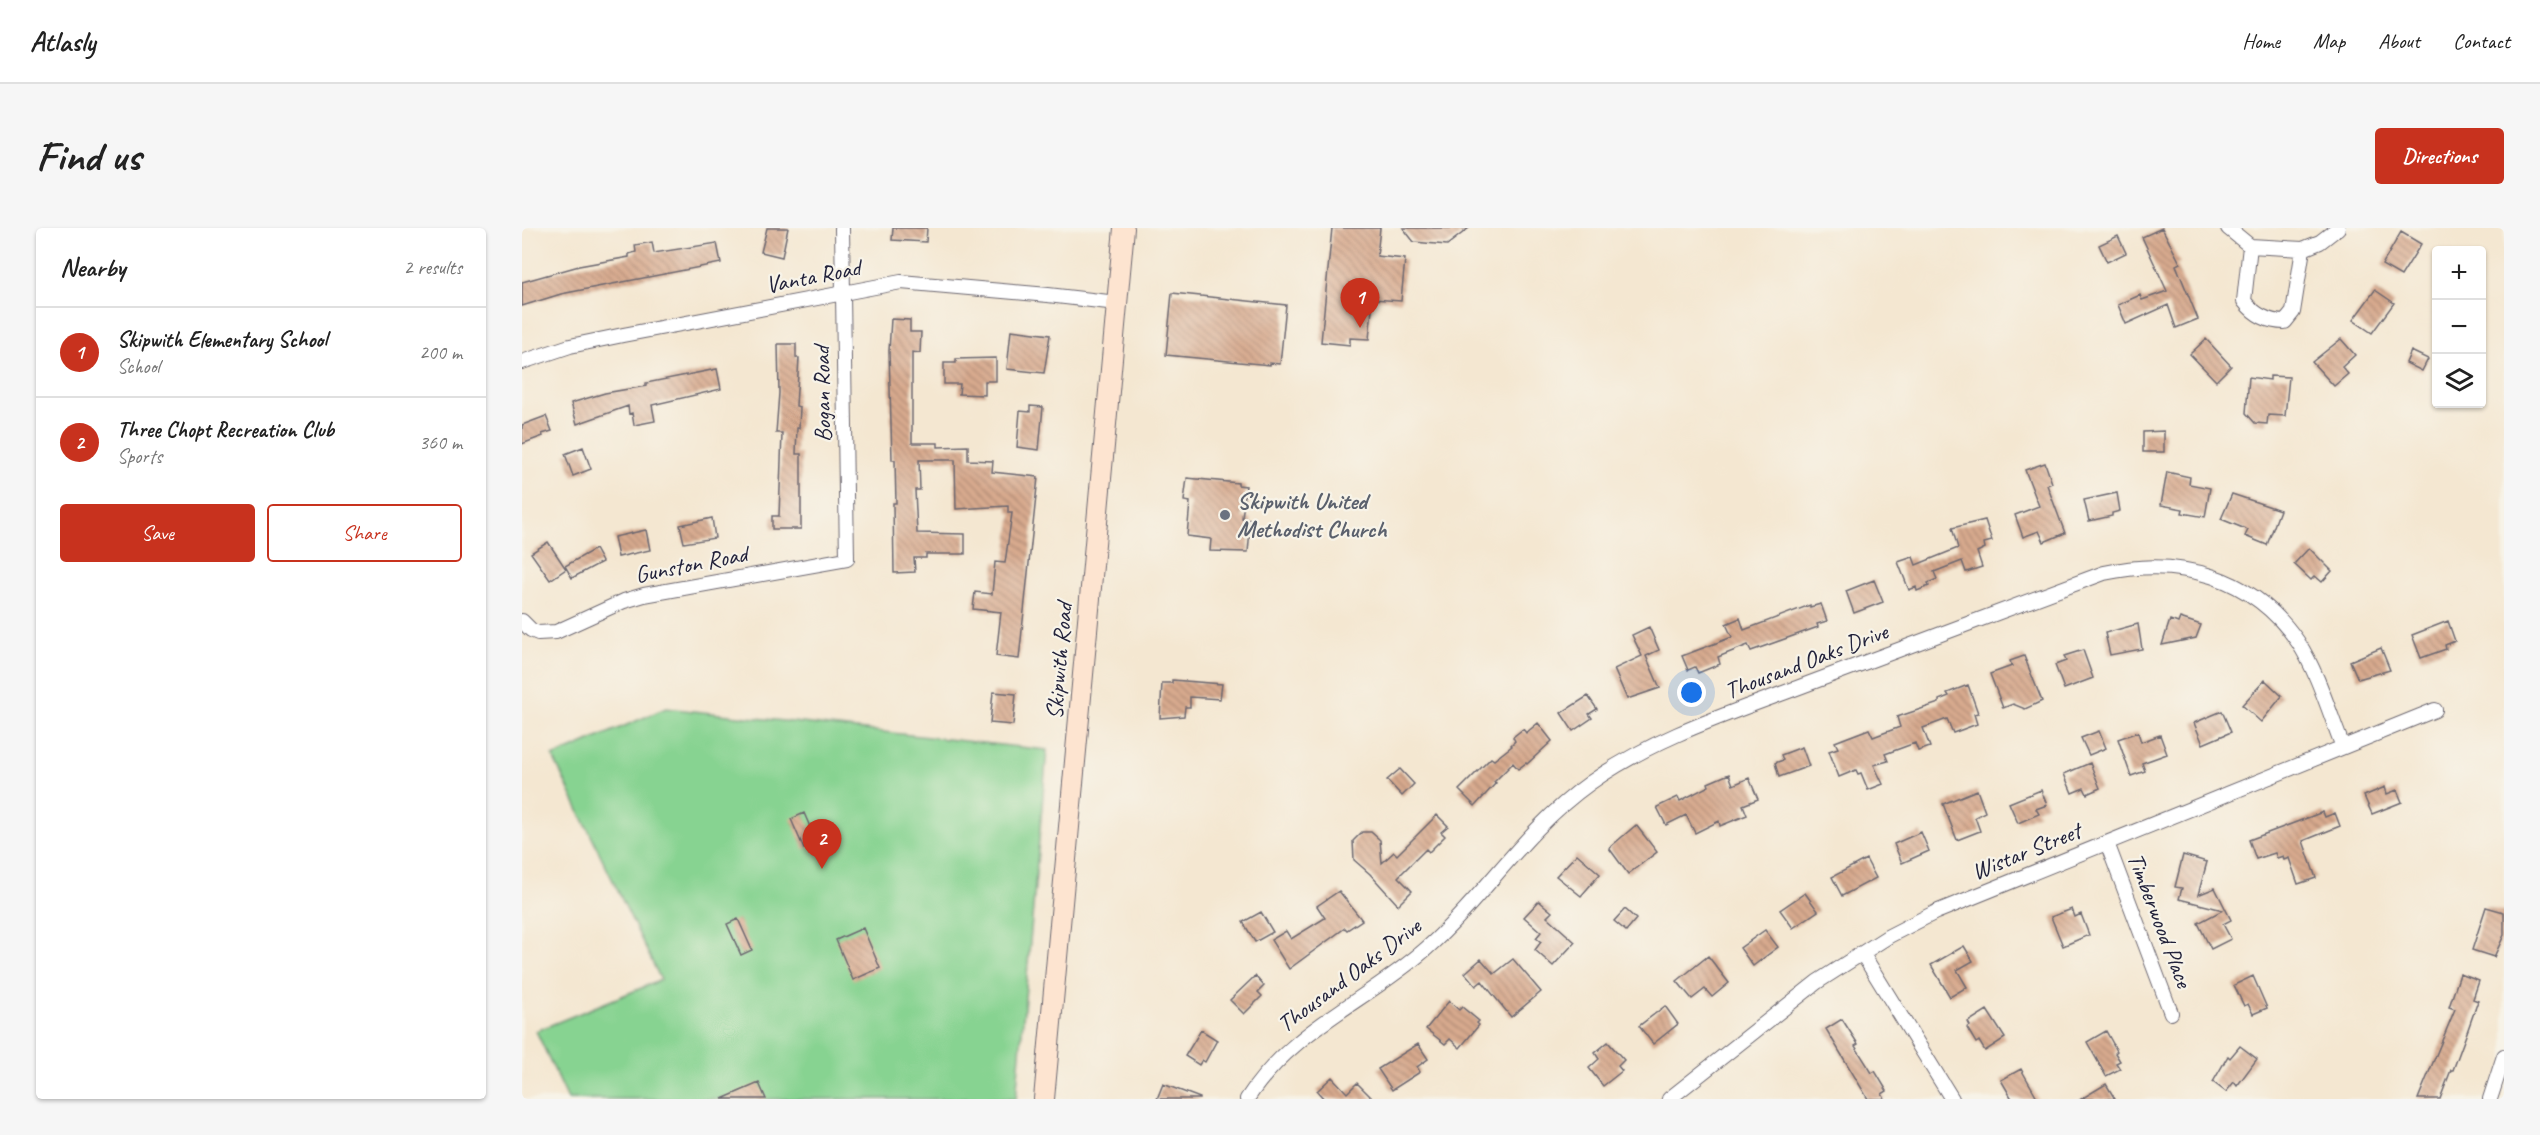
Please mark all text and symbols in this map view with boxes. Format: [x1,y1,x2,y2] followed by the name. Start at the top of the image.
[30,24,95,59] text: Atlasly
[2242,28,2280,54] text: Home
[2313,28,2345,54] text: Map
[2378,28,2420,54] text: About
[2453,28,2510,54] text: Contact
[2375,128,2504,184] button: Directions
[36,130,141,183] text: Find us
[2432,246,2486,408] map controls
[2432,246,2486,300] button: +
[60,251,125,284] text: Nearby
[763,251,866,300] street label: Vanta Road
[403,255,462,280] text: 2 results
[1340,279,1380,328] pin: 1
[2432,300,2486,354] button: −
[117,326,327,354] text: Skipwith Elementary School
[75,340,84,365] text: 1
[419,340,462,365] text: 200 m
[806,342,838,442] street label: Bogan Road
[117,354,160,379] text: School
[2432,354,2486,408] button: layers
[117,416,334,444] text: Three Chopt Recreation Club
[75,430,84,455] text: 2
[419,430,462,455] text: 360 m
[117,444,162,469] text: Sports
[1237,486,1387,544] place label: Skipwith United Methodist Church
[60,504,255,562] button: Save
[267,504,462,562] button: Share
[1218,508,1232,522] marker: Skipwith United Methodist Church
[632,538,753,590] street label: Gunston Road
[1039,598,1079,721] street label: Skipwith Road
[1720,615,1894,706] street label: Thousand Oaks Drive
[1677,678,1706,707] your location
[1967,814,2088,886] street label: Wistar Street
[802,820,842,869] pin: 2
[2121,849,2200,993] street label: Timberwood Place
[1271,910,1429,1039] street label: Thousand Oaks Drive

